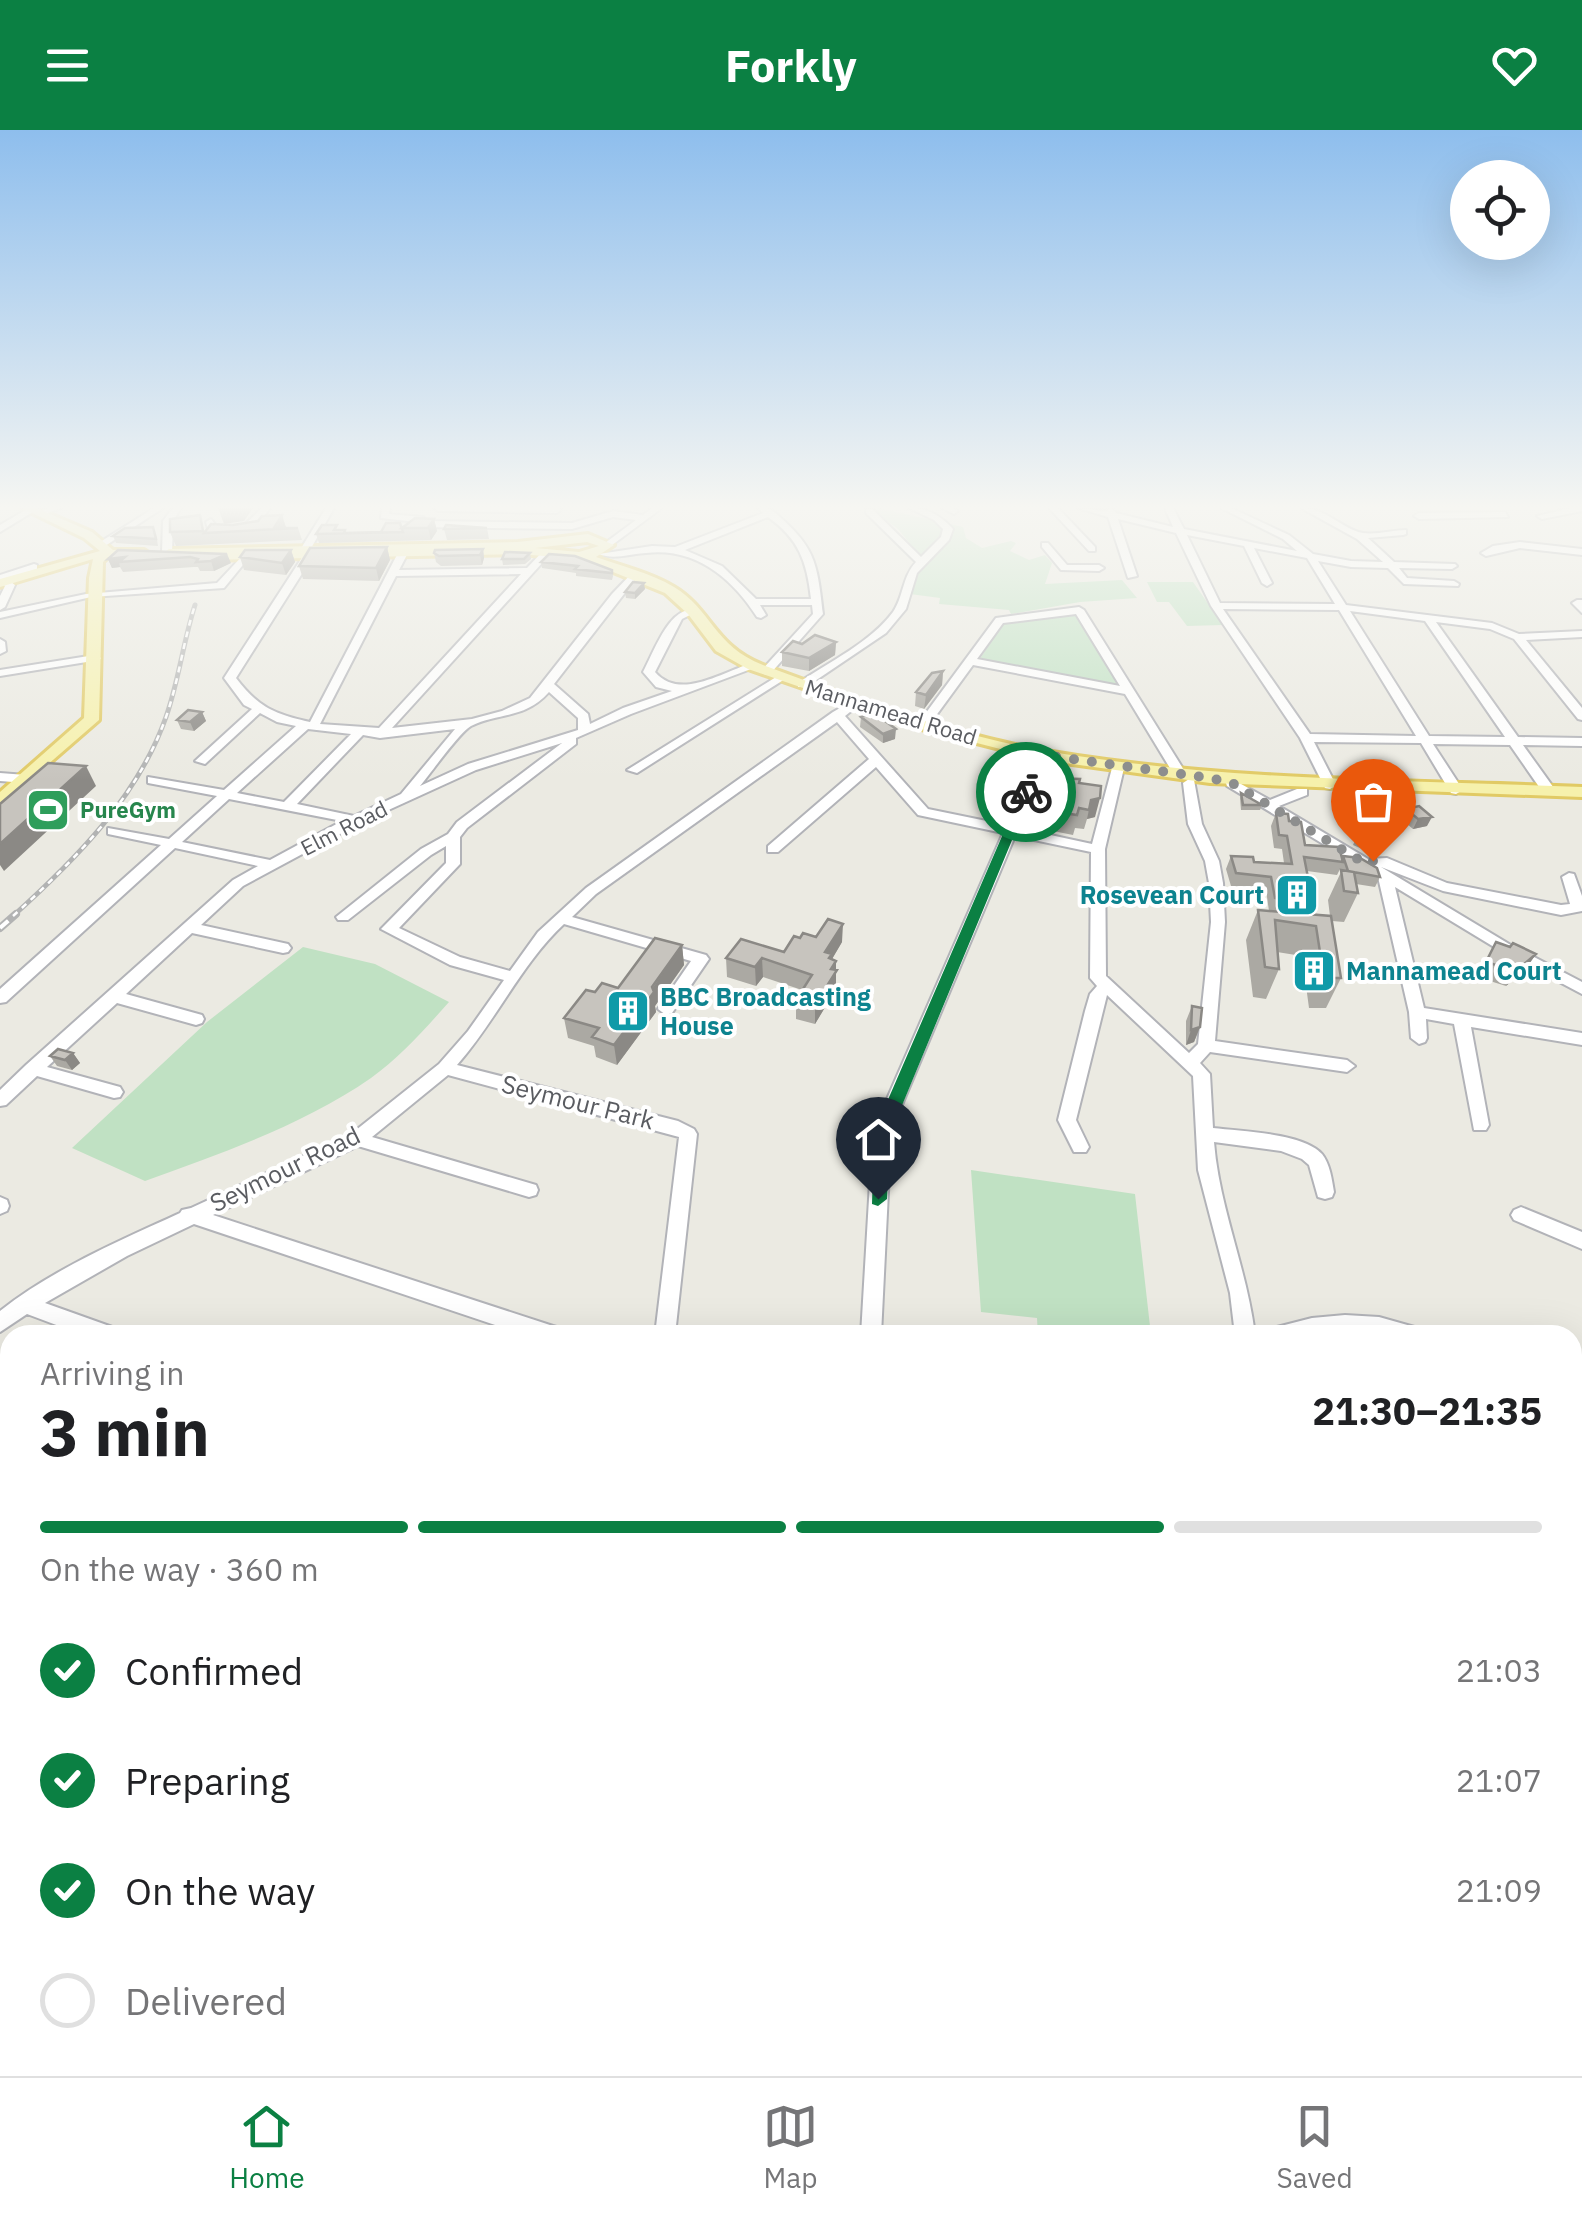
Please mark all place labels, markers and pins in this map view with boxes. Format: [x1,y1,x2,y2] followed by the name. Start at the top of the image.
[1331,759,1416,862] pin
[25,787,71,833] sports icon: PureGym
[80,795,176,824] place label: PureGym
[1274,872,1320,918] building icon: Rosevean Court
[1080,878,1264,911] place label: Rosevean Court
[1291,948,1337,994] building icon: Mannamead Court
[1346,954,1562,987] place label: Mannamead Court
[660,980,871,1042] place label: BBC Broadcasting House
[605,988,651,1034] building icon: BBC Broadcasting House
[836,1097,921,1200] pin

